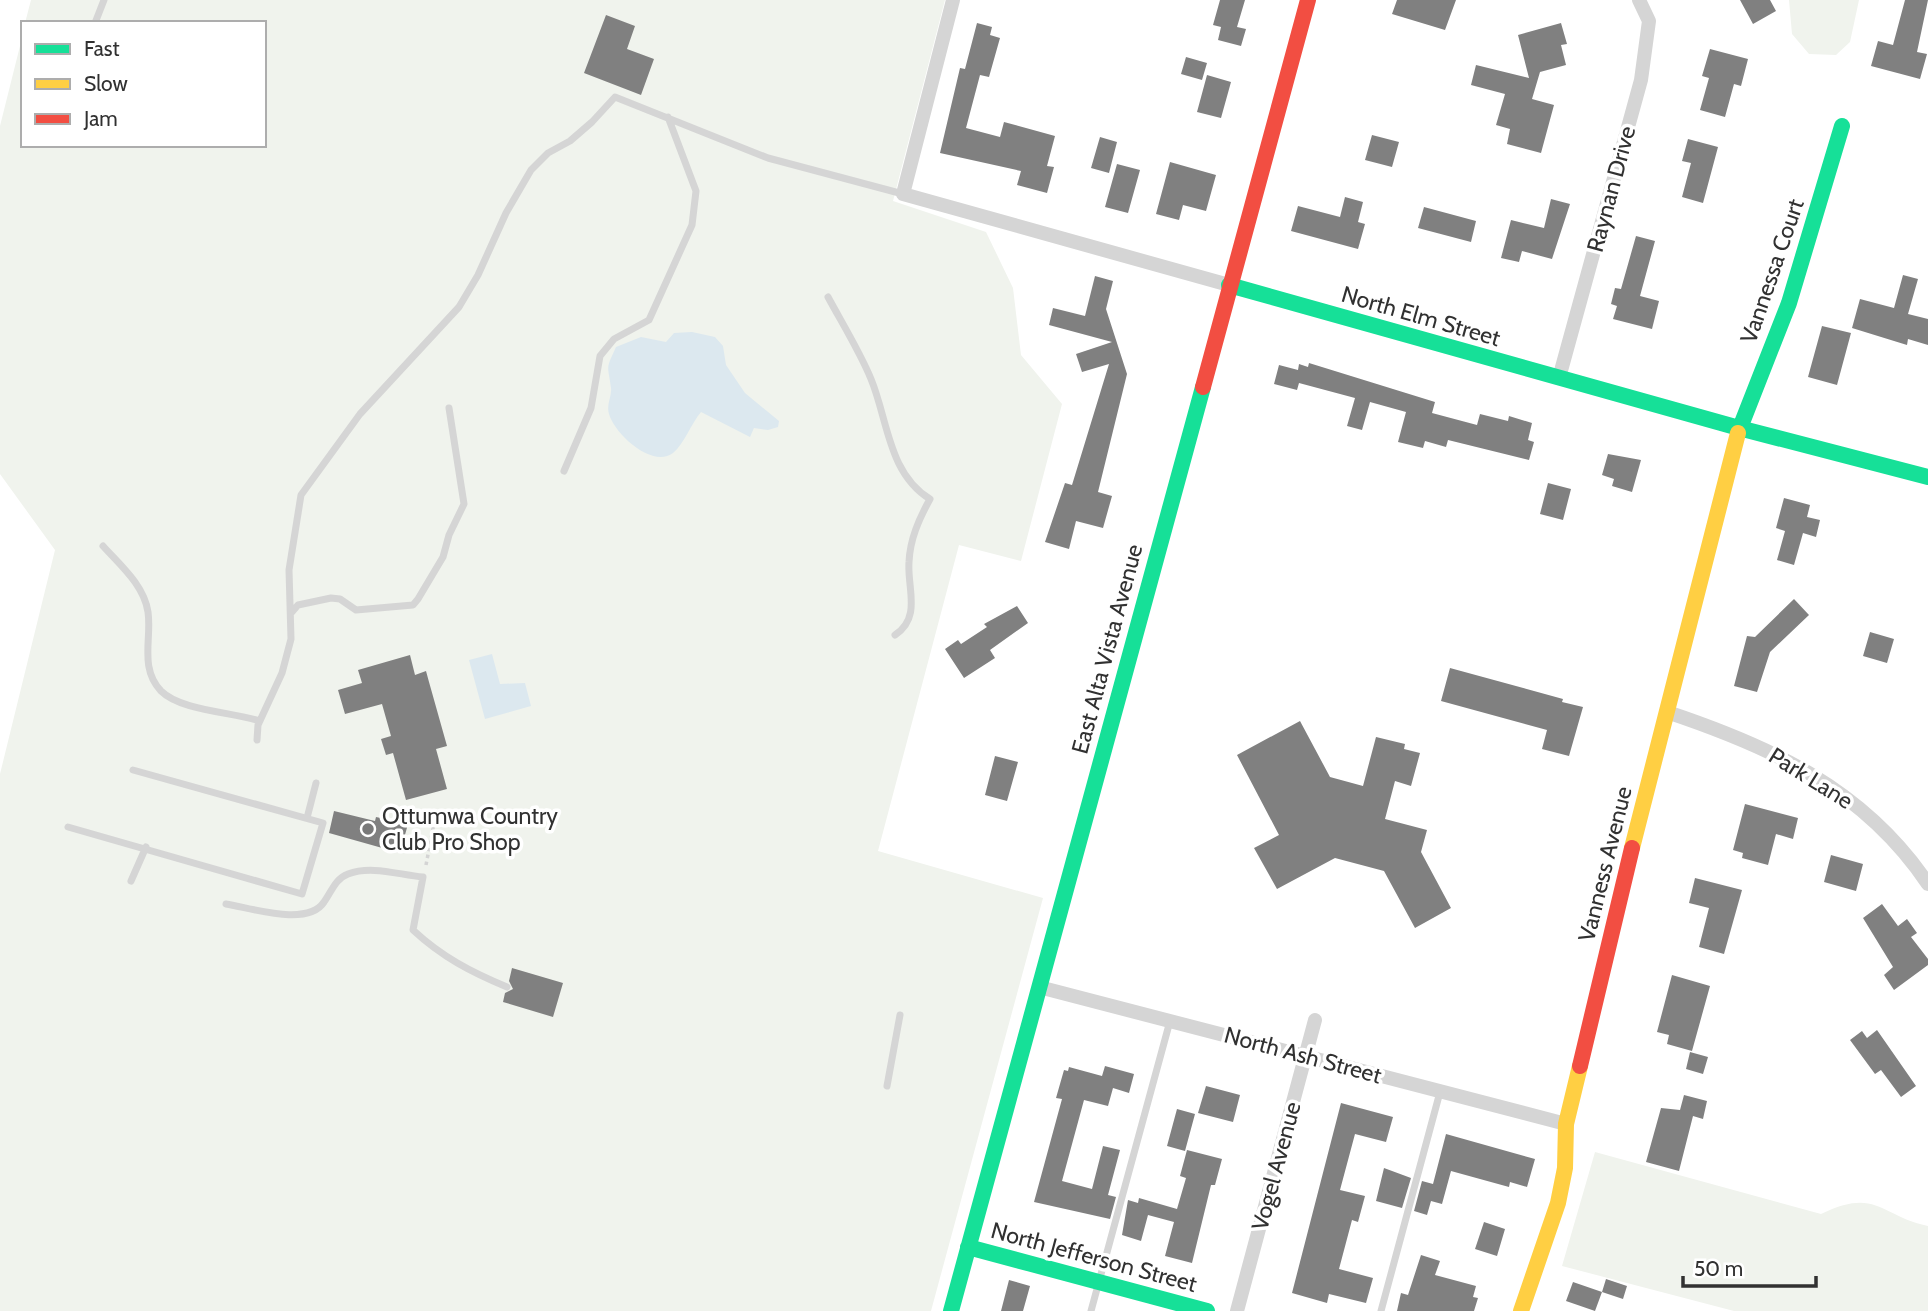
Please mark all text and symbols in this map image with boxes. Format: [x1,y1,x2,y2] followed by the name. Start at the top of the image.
[21,21,266,147] legend
[84,36,120,61] text: Fast
[84,71,128,96] text: Slow
[83,106,118,131] text: Jam
[1581,123,1641,255] street label: Raynan Drive
[1734,195,1810,347] street label: Vannessa Court
[1338,280,1504,352] street label: North Elm Street
[1066,541,1149,757] street label: East Alta Vista Avenue
[1764,741,1858,815] street label: Park Lane
[1572,783,1638,944] street label: Vanness Avenue
[382,802,558,856] place label: Ottumwa Country Club Pro Shop
[360,821,376,837] marker: Ottumwa Country Club Pro Shop
[1221,1021,1385,1090] street label: North Ash Street
[1245,1098,1307,1233] street label: Vogel Avenue
[988,1216,1200,1298] street label: North Jefferson Street
[1683,1244,1816,1288] scale bar
[1694,1256,1743,1281] text: 50 m

